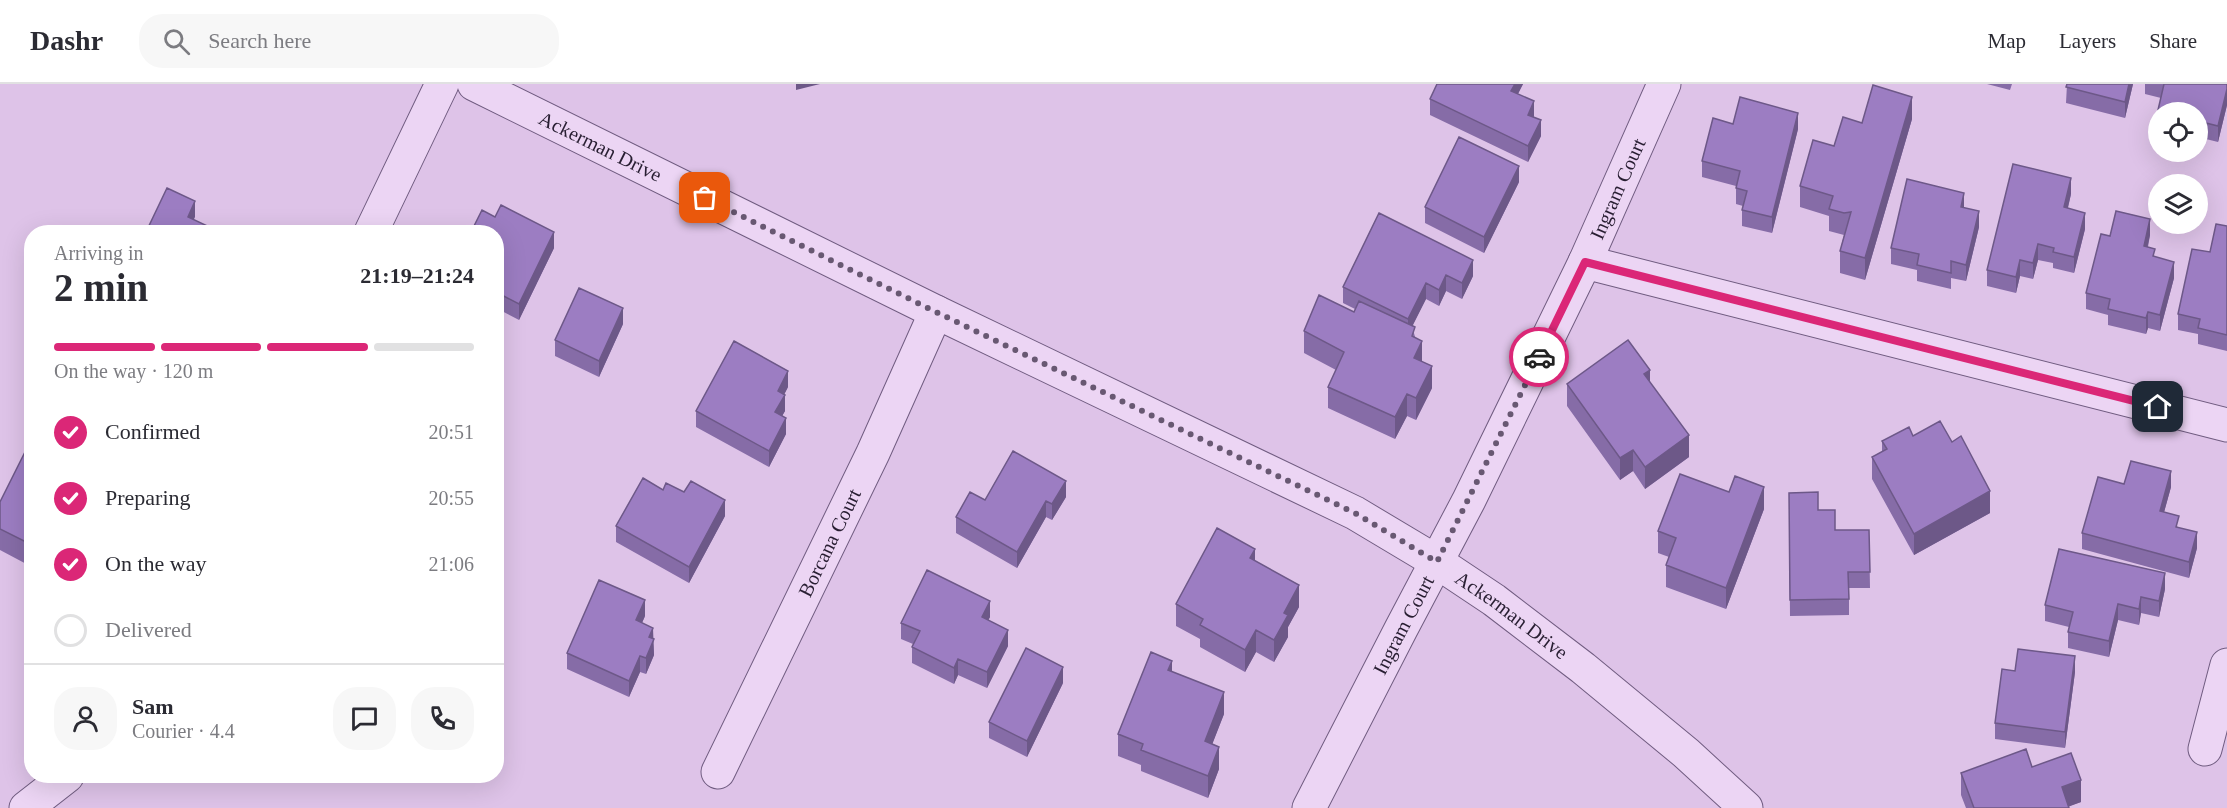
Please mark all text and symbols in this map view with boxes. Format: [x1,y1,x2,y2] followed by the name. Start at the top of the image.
[139,14,559,68] search box
[30,25,103,56] text: Dashr
[160,25,193,58] icon: search
[208,28,311,53] text: Search here
[1988,29,2026,53] text: Map
[2059,29,2116,53] text: Layers
[2149,29,2197,53] text: Share
[2148,102,2208,234] map controls
[2148,102,2208,162] button: locate
[536,107,665,186] street label: Ackerman Drive
[1585,134,1650,243] street label: Ingram Court
[679,172,730,223] pin
[2148,174,2208,234] button: layers
[688,181,721,214] icon: bag
[54,242,143,264] text: Arriving in
[360,263,474,288] text: 21:19–21:24
[54,266,148,309] text: 2 min
[1509,327,1569,387] courier
[1523,341,1556,374] icon: car
[54,360,213,382] text: On the way · 120 m
[2132,381,2183,432] pin
[2141,390,2174,423] icon: home
[54,416,87,449] icon: check
[105,419,200,444] text: Confirmed
[428,421,474,443] text: 20:51
[54,482,87,515] icon: check
[105,485,191,510] text: Preparing
[794,485,865,600] street label: Borcana Court
[428,487,474,509] text: 20:55
[54,548,87,581] icon: check
[105,551,206,576] text: On the way
[428,553,474,575] text: 21:06
[1451,566,1572,663] street label: Ackerman Drive
[1369,571,1438,678] street label: Ingram Court
[105,617,192,642] text: Delivered
[54,687,117,750] button: person
[333,687,396,750] button: chat
[411,687,474,750] button: phone
[132,694,174,719] text: Sam
[132,720,235,742] text: Courier · 4.4

